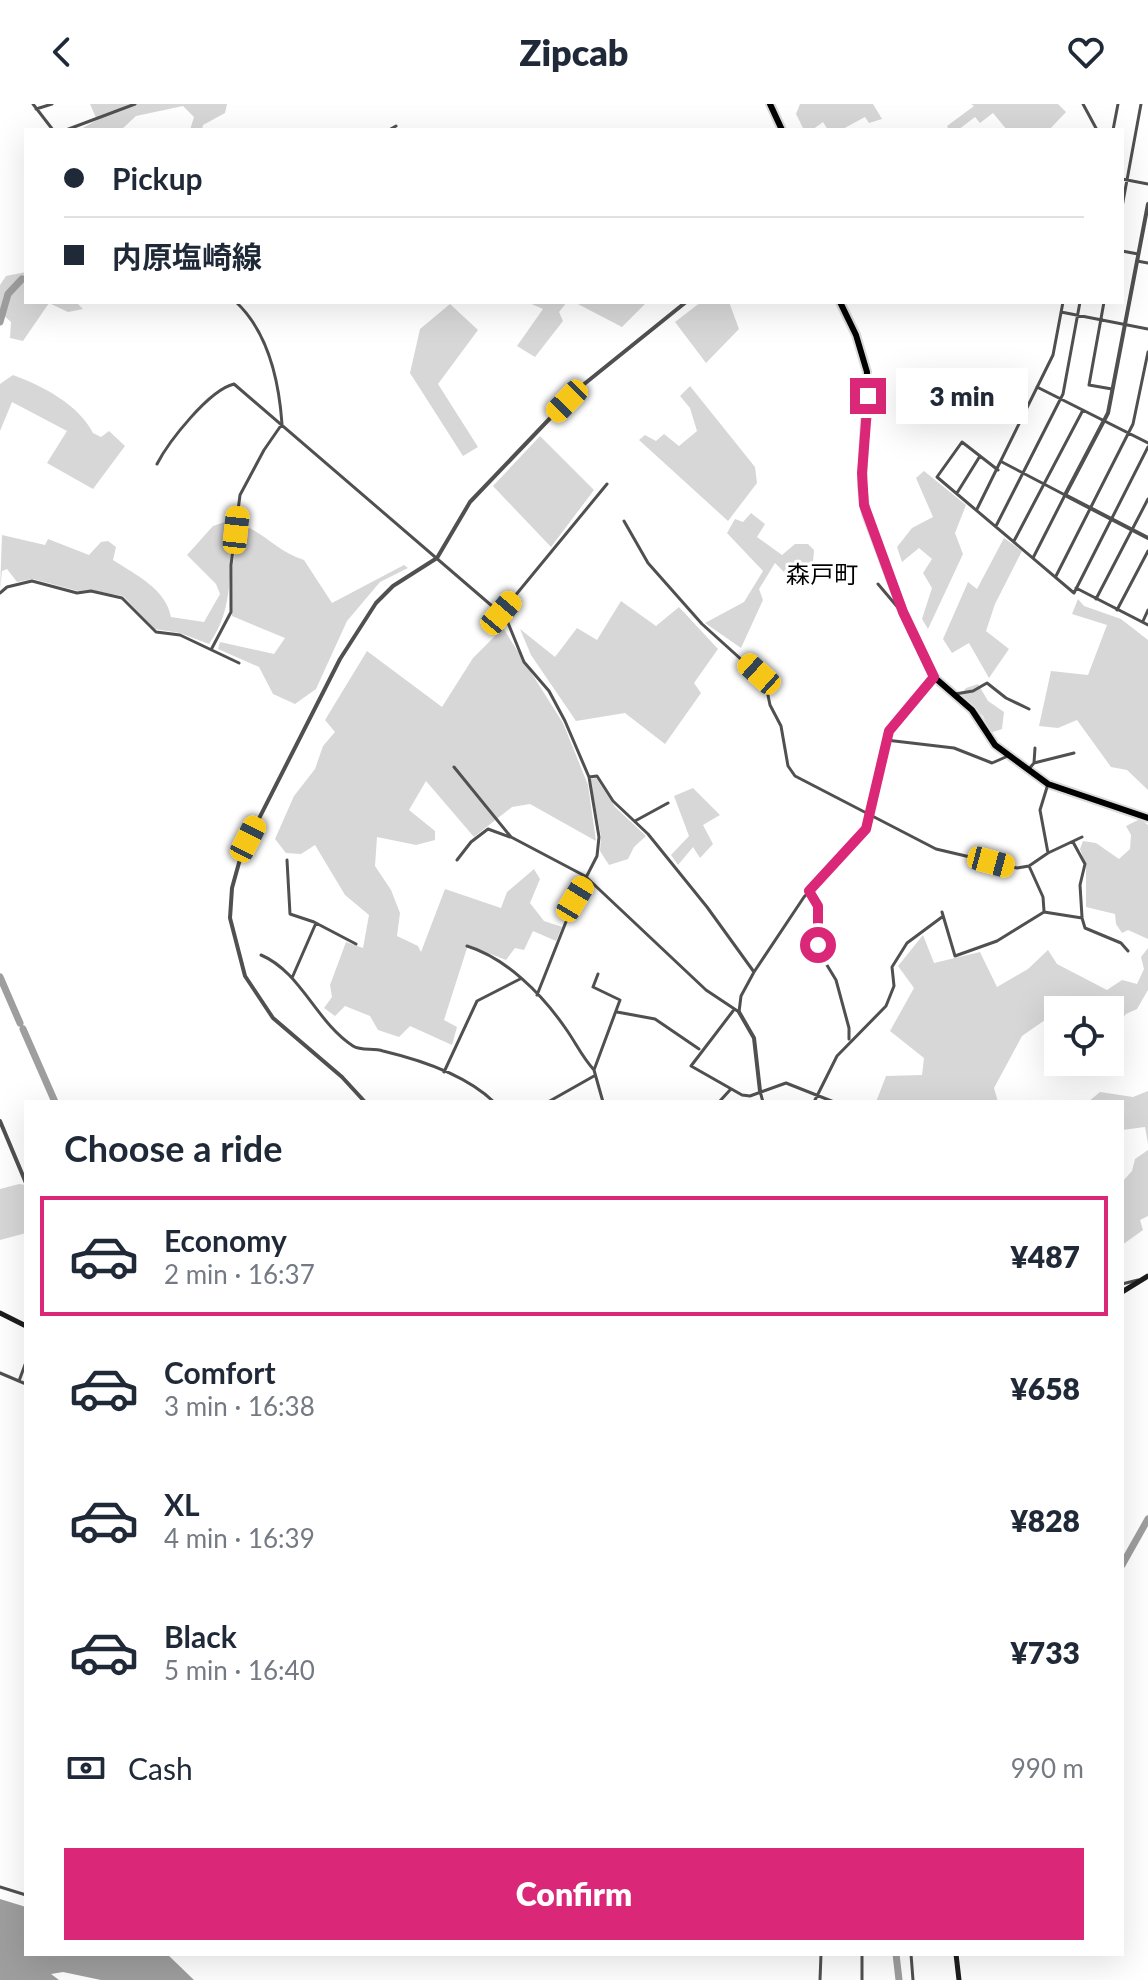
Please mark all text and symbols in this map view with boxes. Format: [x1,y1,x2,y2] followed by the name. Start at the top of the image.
[40,30,84,74] icon: back
[519,30,629,74] text: Zipcab
[1064,30,1108,74] icon: heart
[112,160,203,196] text: Pickup
[112,238,262,274] text: 内原塩崎線
[896,368,1028,424] callout: 3 min
[542,375,592,427] car
[850,378,886,414] route end
[930,380,994,412] text: 3 min
[222,505,250,555] car
[786,559,858,588] district label: 森戸町
[476,587,526,639] car
[733,649,785,699] car
[226,812,270,866] car
[965,844,1017,880] car
[552,872,598,926] car
[800,927,836,963] route start
[1044,996,1124,1076] map controls
[1044,996,1124,1076] button: locate
[64,1126,283,1170] text: Choose a ride
[68,1220,140,1292] icon: car
[164,1222,287,1258] text: Economy
[1010,1238,1080,1274] text: ¥487
[164,1258,315,1290] text: 2 min · 16:37
[68,1352,140,1424] icon: car
[164,1354,276,1390] text: Comfort
[1010,1370,1080,1406] text: ¥658
[164,1390,315,1422] text: 3 min · 16:38
[68,1484,140,1556] icon: car
[164,1486,200,1522] text: XL
[1010,1502,1080,1538] text: ¥828
[164,1522,315,1554] text: 4 min · 16:39
[68,1616,140,1688] icon: car
[164,1618,237,1654] text: Black
[1010,1634,1080,1670] text: ¥733
[164,1654,315,1686] text: 5 min · 16:40
[64,1746,108,1790] icon: cash
[128,1750,193,1786] text: Cash
[1011,1752,1084,1784] text: 990 m
[64,1848,1084,1940] button: Confirm

